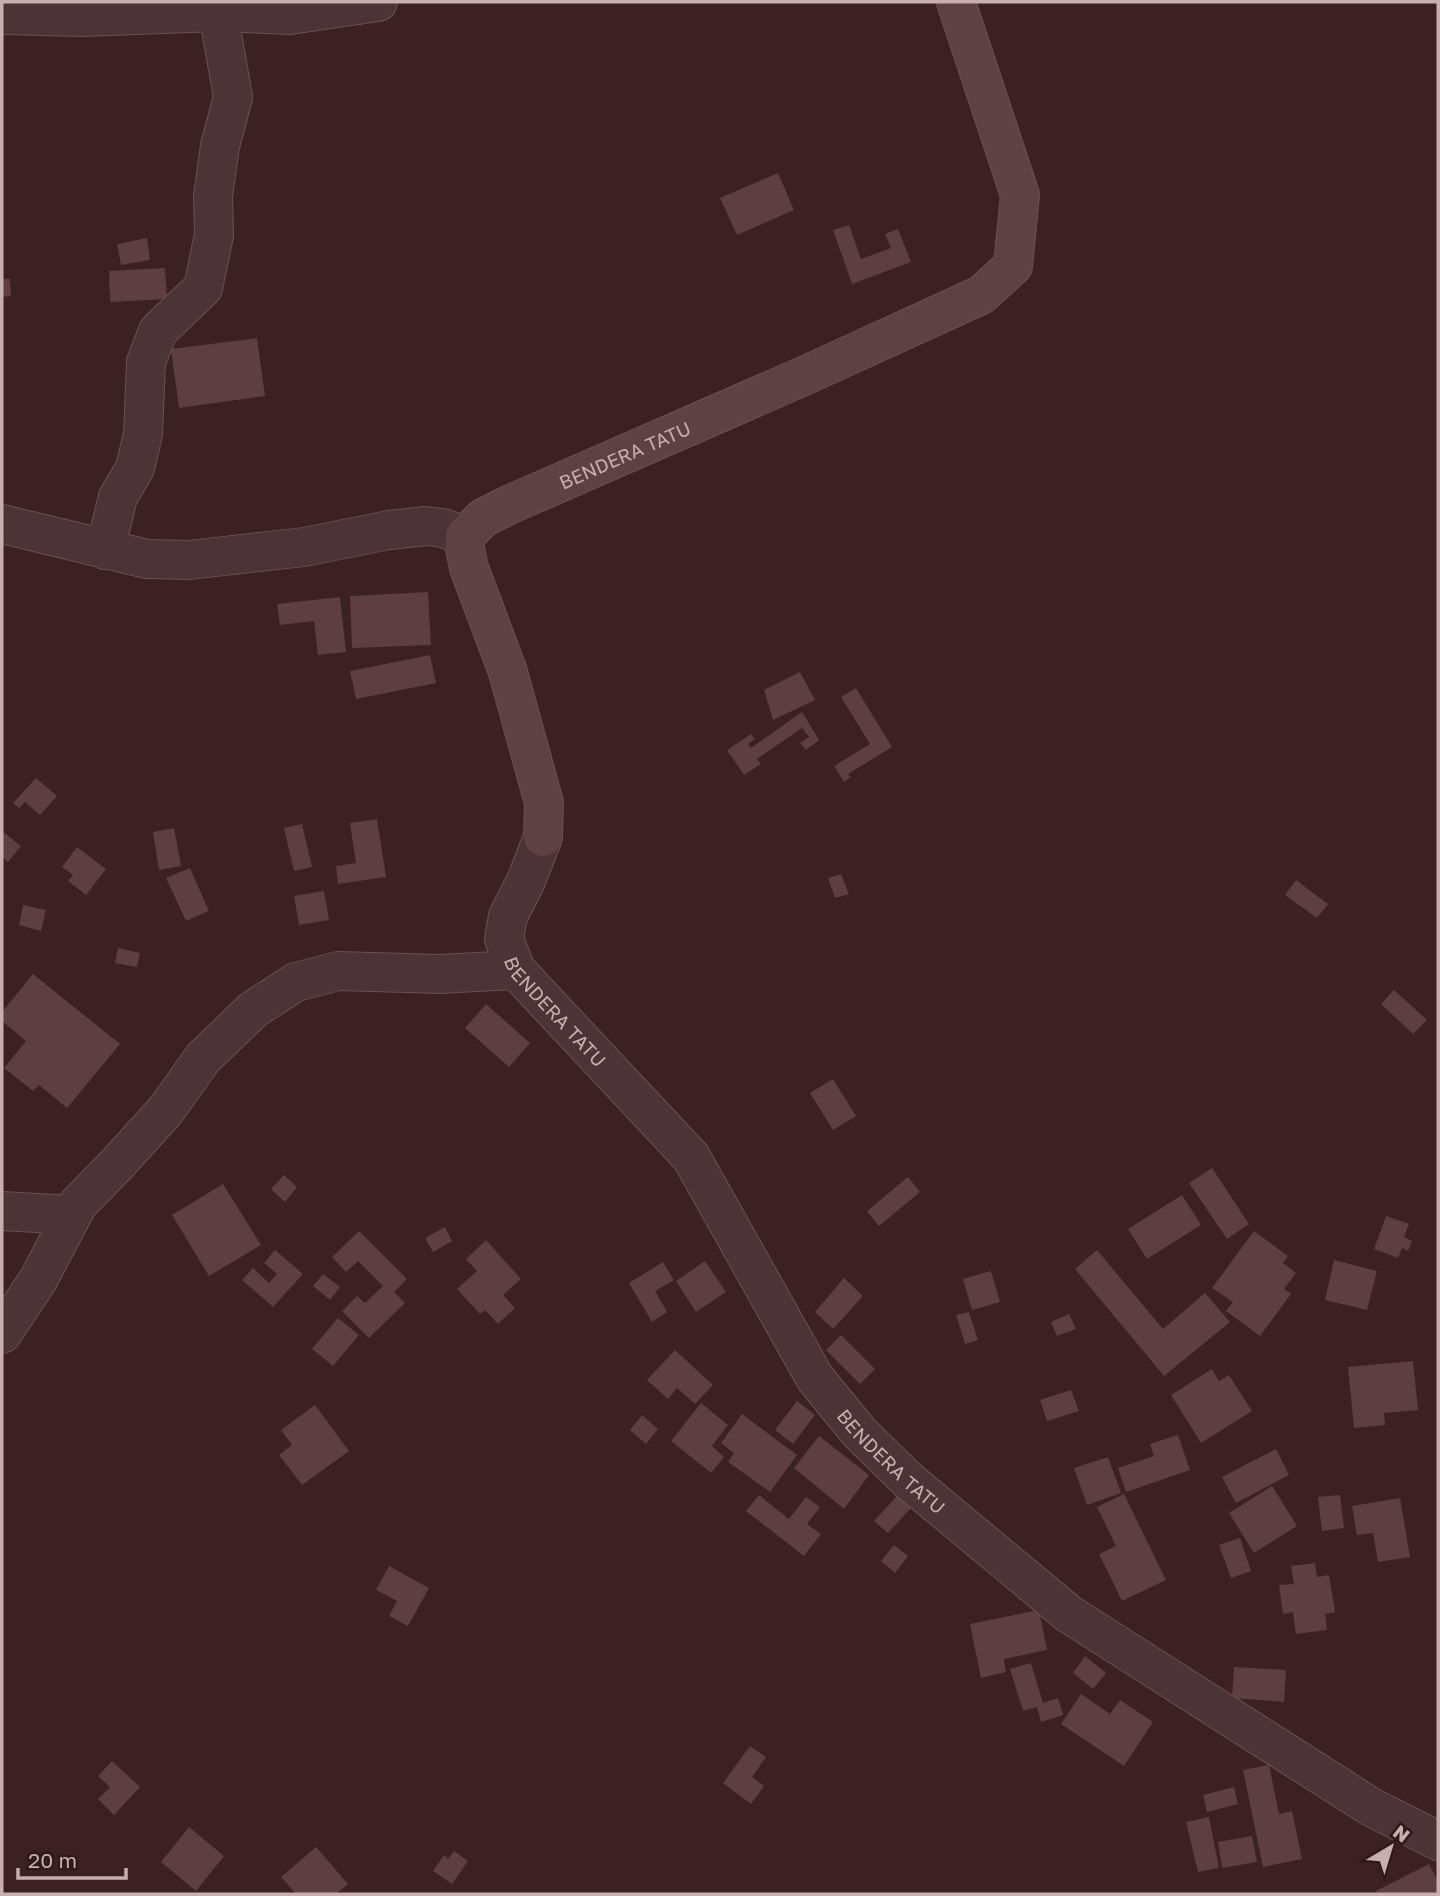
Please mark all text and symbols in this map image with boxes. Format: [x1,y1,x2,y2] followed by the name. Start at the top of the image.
[555,416,694,493] street label: BENDERA TATU
[500,953,612,1071] street label: BENDERA TATU
[833,1404,950,1518] street label: BENDERA TATU
[1356,1812,1426,1882] north arrow
[1389,1820,1415,1847] text: N
[18,1836,126,1880] scale bar
[28,1847,77,1873] text: 20 m

